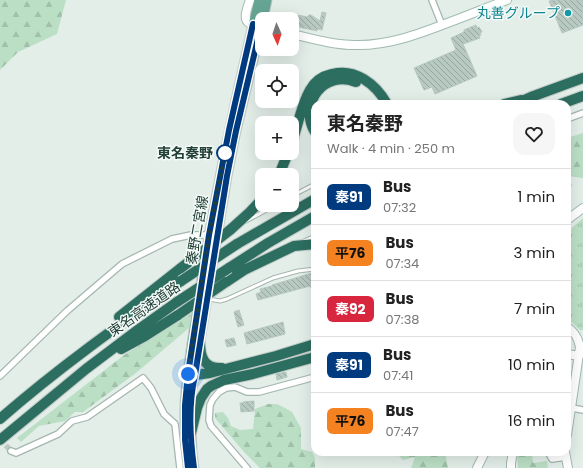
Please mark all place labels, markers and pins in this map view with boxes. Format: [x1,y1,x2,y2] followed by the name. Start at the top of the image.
[477,3,560,23] place label: 丸善グループ
[563,8,573,18] marker: 丸善グループ
[157,143,213,163] place label: 東名秦野
[216,144,234,162] marker: 東名秦野

